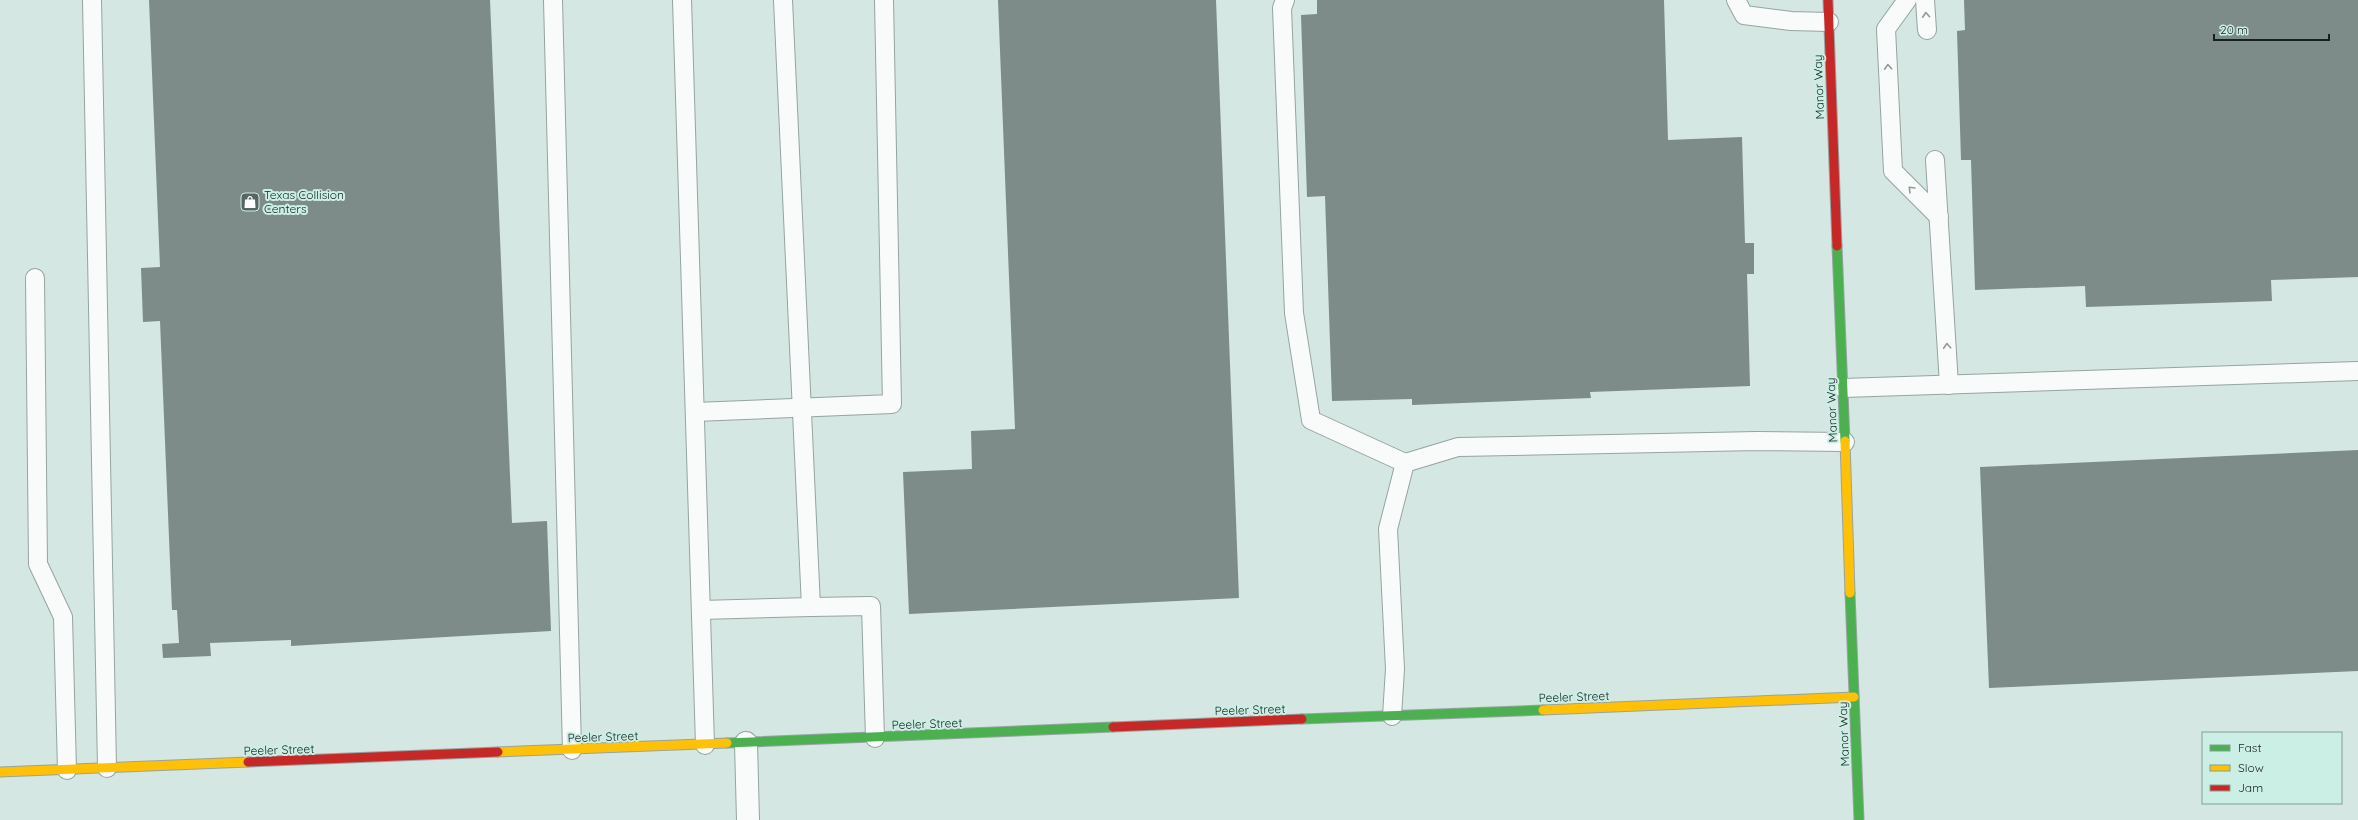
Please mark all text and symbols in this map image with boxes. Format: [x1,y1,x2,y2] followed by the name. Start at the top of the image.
[1922,12,1931,18] one-way arrow
[2214,16,2329,42] scale bar
[2220,22,2248,37] text: 20 m
[1810,54,1827,120] street label: Manor Way
[1884,64,1893,70] one-way arrow
[1908,186,1916,194] one-way arrow
[264,187,344,216] place label: Texas Collision Centers
[239,191,261,213] shop icon: Texas Collision Centers
[1942,343,1951,349] one-way arrow
[1823,377,1840,443] street label: Manor Way
[1538,688,1610,705] street label: Peeler Street
[1214,701,1286,718] street label: Peeler Street
[1835,701,1852,767] street label: Manor Way
[891,715,963,732] street label: Peeler Street
[567,728,639,745] street label: Peeler Street
[2202,732,2342,804] legend
[2238,740,2262,755] text: Fast
[243,741,315,758] street label: Peeler Street
[2238,760,2264,775] text: Slow
[2238,780,2263,795] text: Jam

